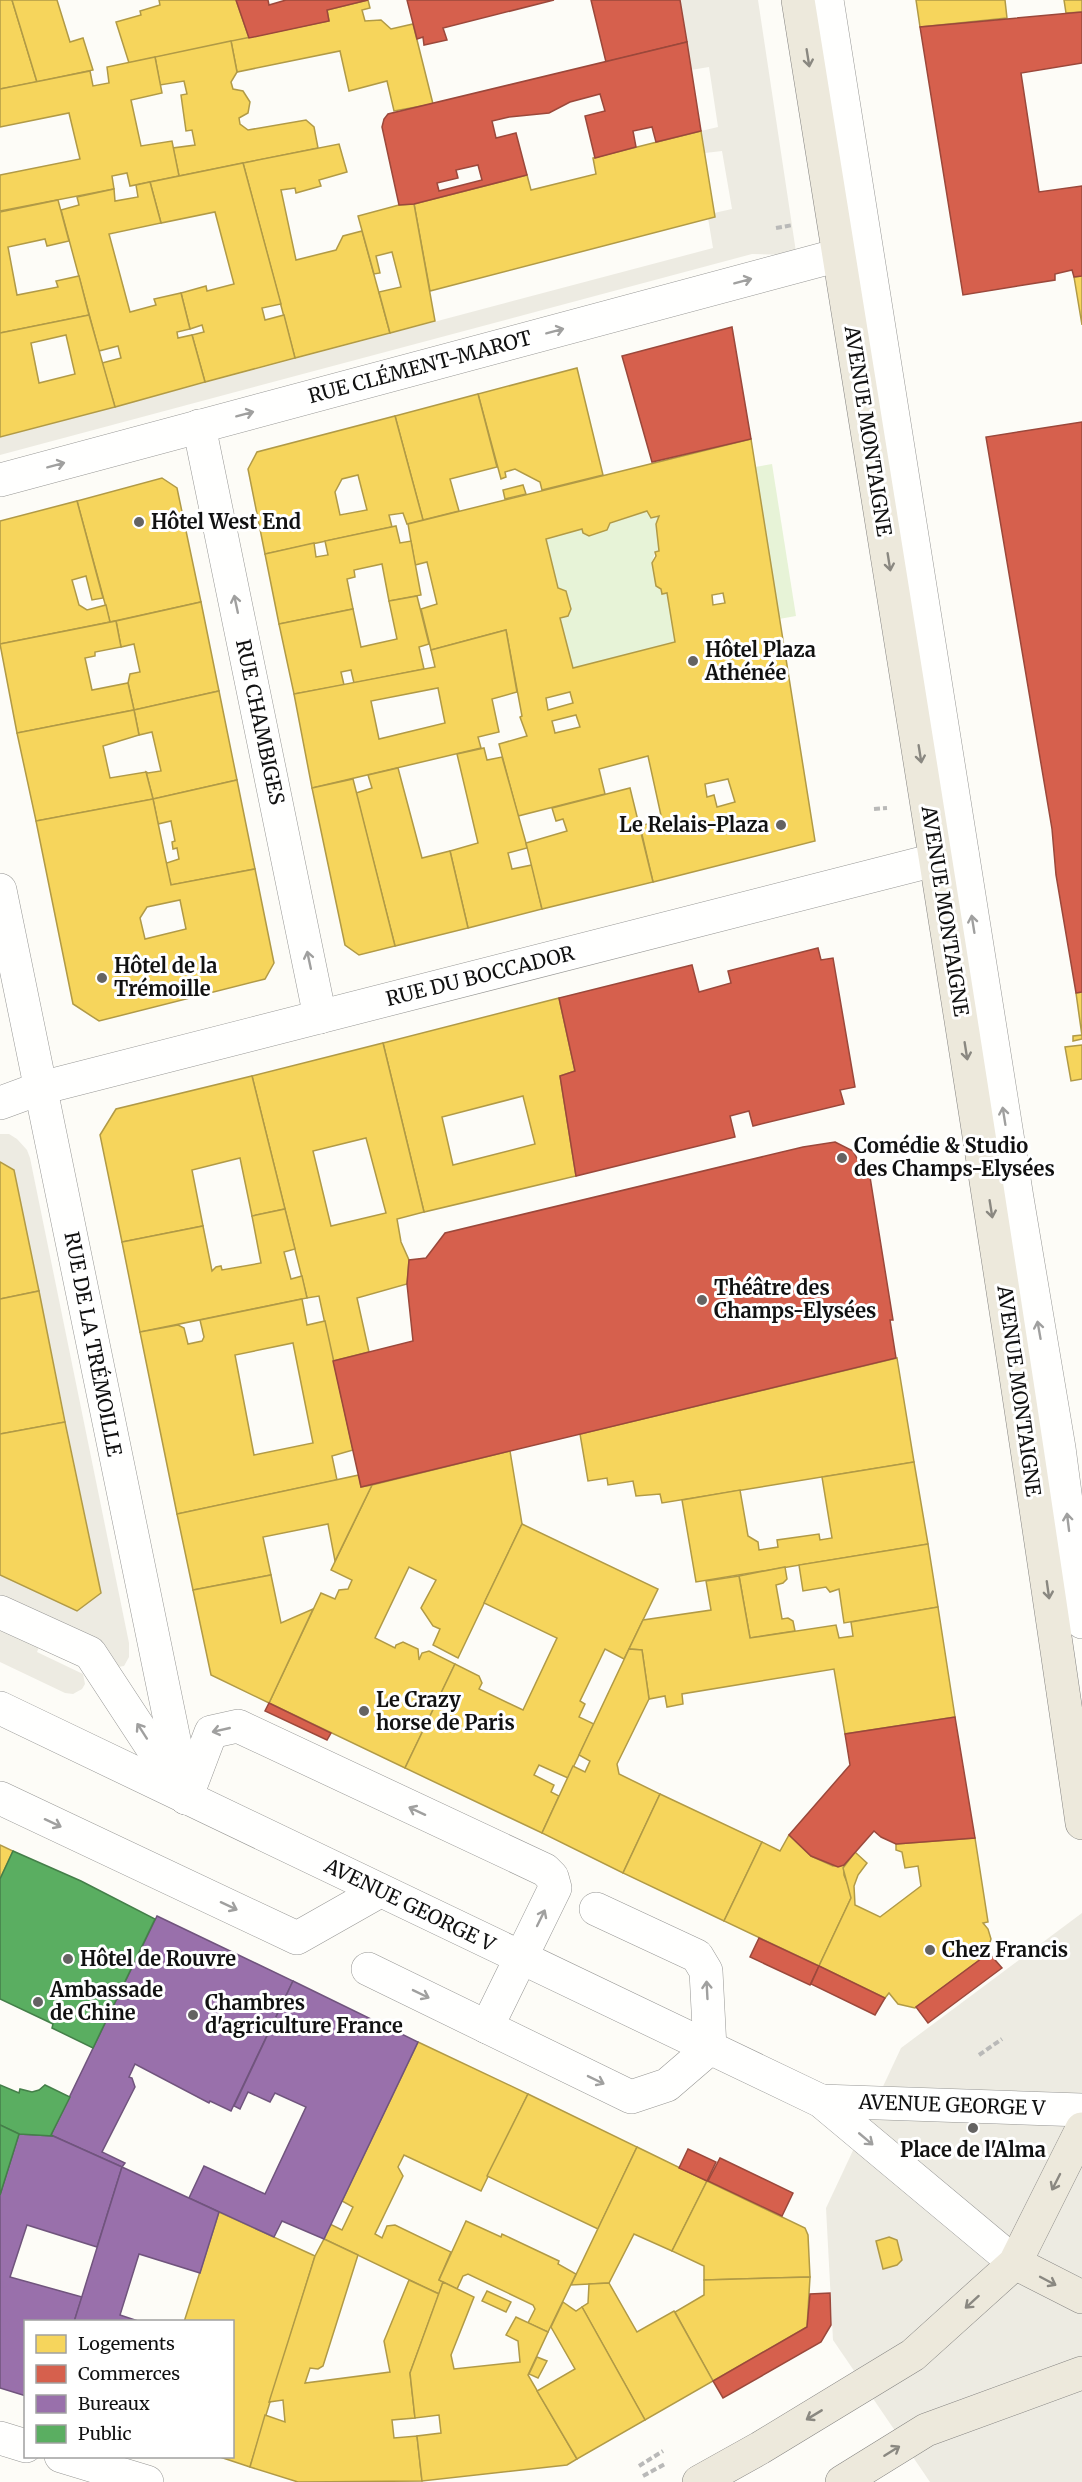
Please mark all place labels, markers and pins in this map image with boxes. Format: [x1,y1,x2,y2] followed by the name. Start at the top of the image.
[151,509,301,534] place label: Hôtel West End
[132,515,146,529] marker: Hôtel West End
[704,637,816,685] place label: Hôtel Plaza Athénée
[686,654,700,668] marker: Hôtel Plaza Athénée
[619,812,769,837] place label: Le Relais-Plaza
[774,818,788,832] marker: Le Relais-Plaza
[114,953,217,1001] place label: Hôtel de la Trémoille
[95,971,109,985] marker: Hôtel de la Trémoille
[854,1133,1055,1181] place label: Comédie & Studio des Champs-Elysées
[835,1151,849,1165] marker: Comédie & Studio des Champs-Elysées
[714,1275,876,1323] place label: Théâtre des Champs-Elysées
[695,1293,709,1307] marker: Théâtre des Champs-Elysées
[376,1687,515,1735] place label: Le Crazy horse de Paris
[357,1704,371,1718] marker: Le Crazy horse de Paris
[942,1937,1068,1962] place label: Chez Francis
[923,1943,937,1957] marker: Chez Francis
[80,1946,236,1971] place label: Hôtel de Rouvre
[61,1952,75,1966] marker: Hôtel de Rouvre
[49,1977,163,2025] place label: Ambassade de Chine
[205,1990,403,2038] place label: Chambres d'agriculture France
[31,1995,45,2009] marker: Ambassade de Chine
[186,2008,200,2022] marker: Chambres d'agriculture France
[966,2121,980,2135] marker: Place de l'Alma
[900,2137,1046,2162] place label: Place de l'Alma

